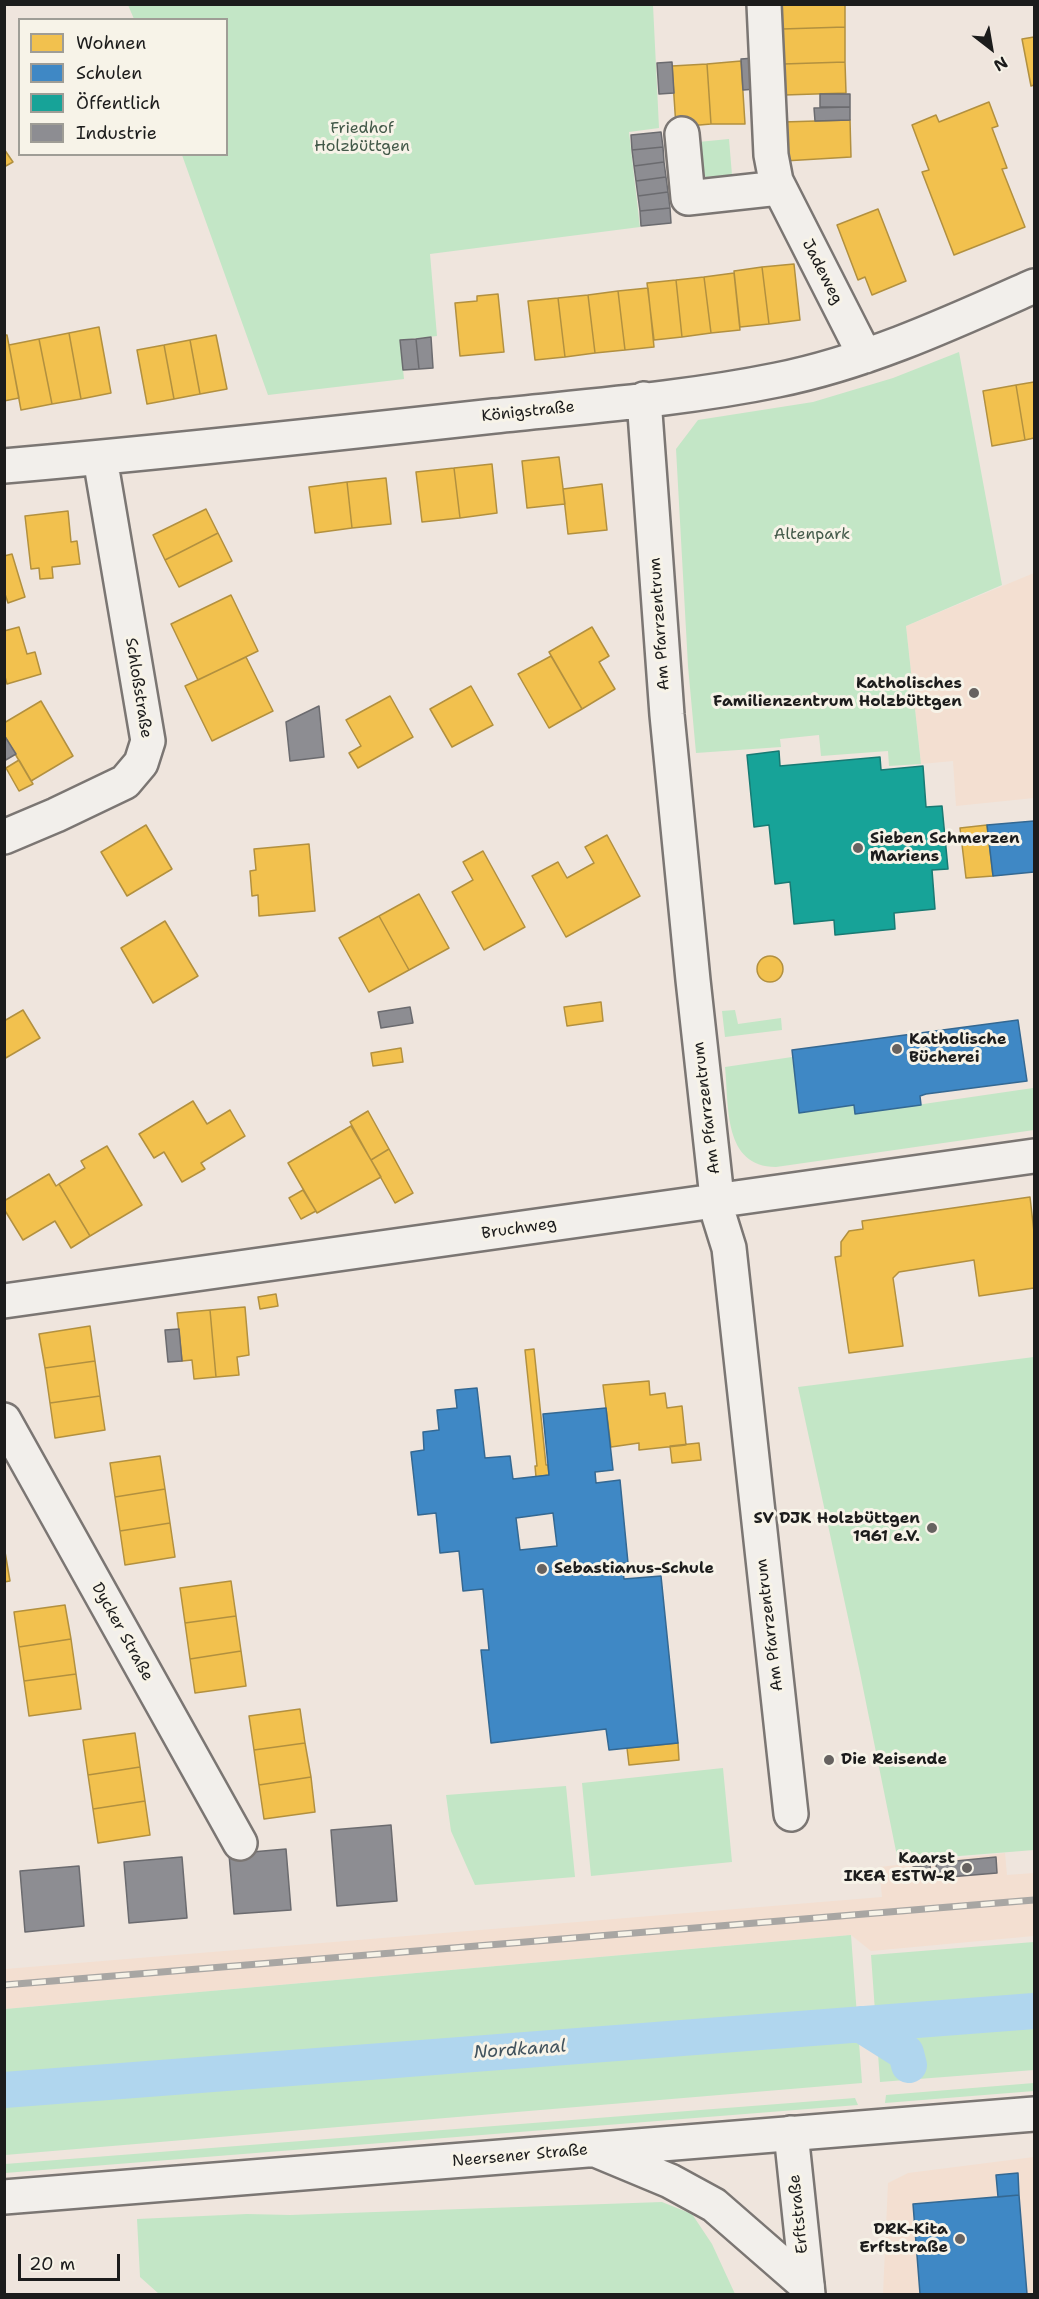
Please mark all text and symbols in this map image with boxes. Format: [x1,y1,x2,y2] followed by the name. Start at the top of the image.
[18,18,228,156] legend
[961,18,1021,78] north arrow
[76,31,146,55] text: Wohnen
[990,52,1011,76] text: N
[76,61,142,85] text: Schulen
[76,91,160,115] text: Öffentlich
[314,119,410,157] park label: Friedhof Holzbüttgen
[76,121,157,145] text: Industrie
[797,236,847,308] street label: Jadeweg
[481,398,575,426] street label: Königstraße
[774,525,850,545] park label: Altenpark
[646,557,674,691] street label: Am Pfarrzentrum
[121,636,155,740] street label: Schloßstraße
[713,674,962,712] place label: Katholisches Familienzentrum Holzbüttgen
[967,686,981,700] marker: Katholisches Familienzentrum Holzbüttgen
[870,829,1020,867] place label: Sieben Schmerzen Mariens
[851,841,865,855] marker: Sieben Schmerzen Mariens
[909,1030,1007,1068] place label: Katholische Bücherei
[689,1041,725,1175] street label: Am Pfarrzentrum
[890,1042,904,1056] marker: Katholische Bücherei
[480,1214,558,1244] street label: Bruchweg
[753,1509,920,1547] place label: SV DJK Holzbüttgen 1961 e.V.
[925,1521,939,1535] marker: SV DJK Holzbüttgen 1961 e.V.
[752,1558,788,1692] street label: Am Pfarrzentrum
[554,1559,714,1579] place label: Sebastianus-Schule
[535,1562,549,1576] marker: Sebastianus-Schule
[87,1580,157,1684] street label: Dycker Straße
[841,1750,947,1770] place label: Die Reisende
[822,1753,836,1767] marker: Die Reisende
[844,1849,955,1887] place label: Kaarst IKEA ESTW-R
[960,1861,974,1875] marker: Kaarst IKEA ESTW-R
[473,2036,567,2064] water label: Nordkanal
[451,2141,589,2171] street label: Neersener Straße
[785,2173,813,2255] street label: Erftstraße
[859,2220,948,2258] place label: DRK-Kita Erftstraße
[953,2232,967,2246] marker: DRK-Kita Erftstraße
[21,2242,123,2280] scale bar
[29,2252,75,2276] text: 20 m

